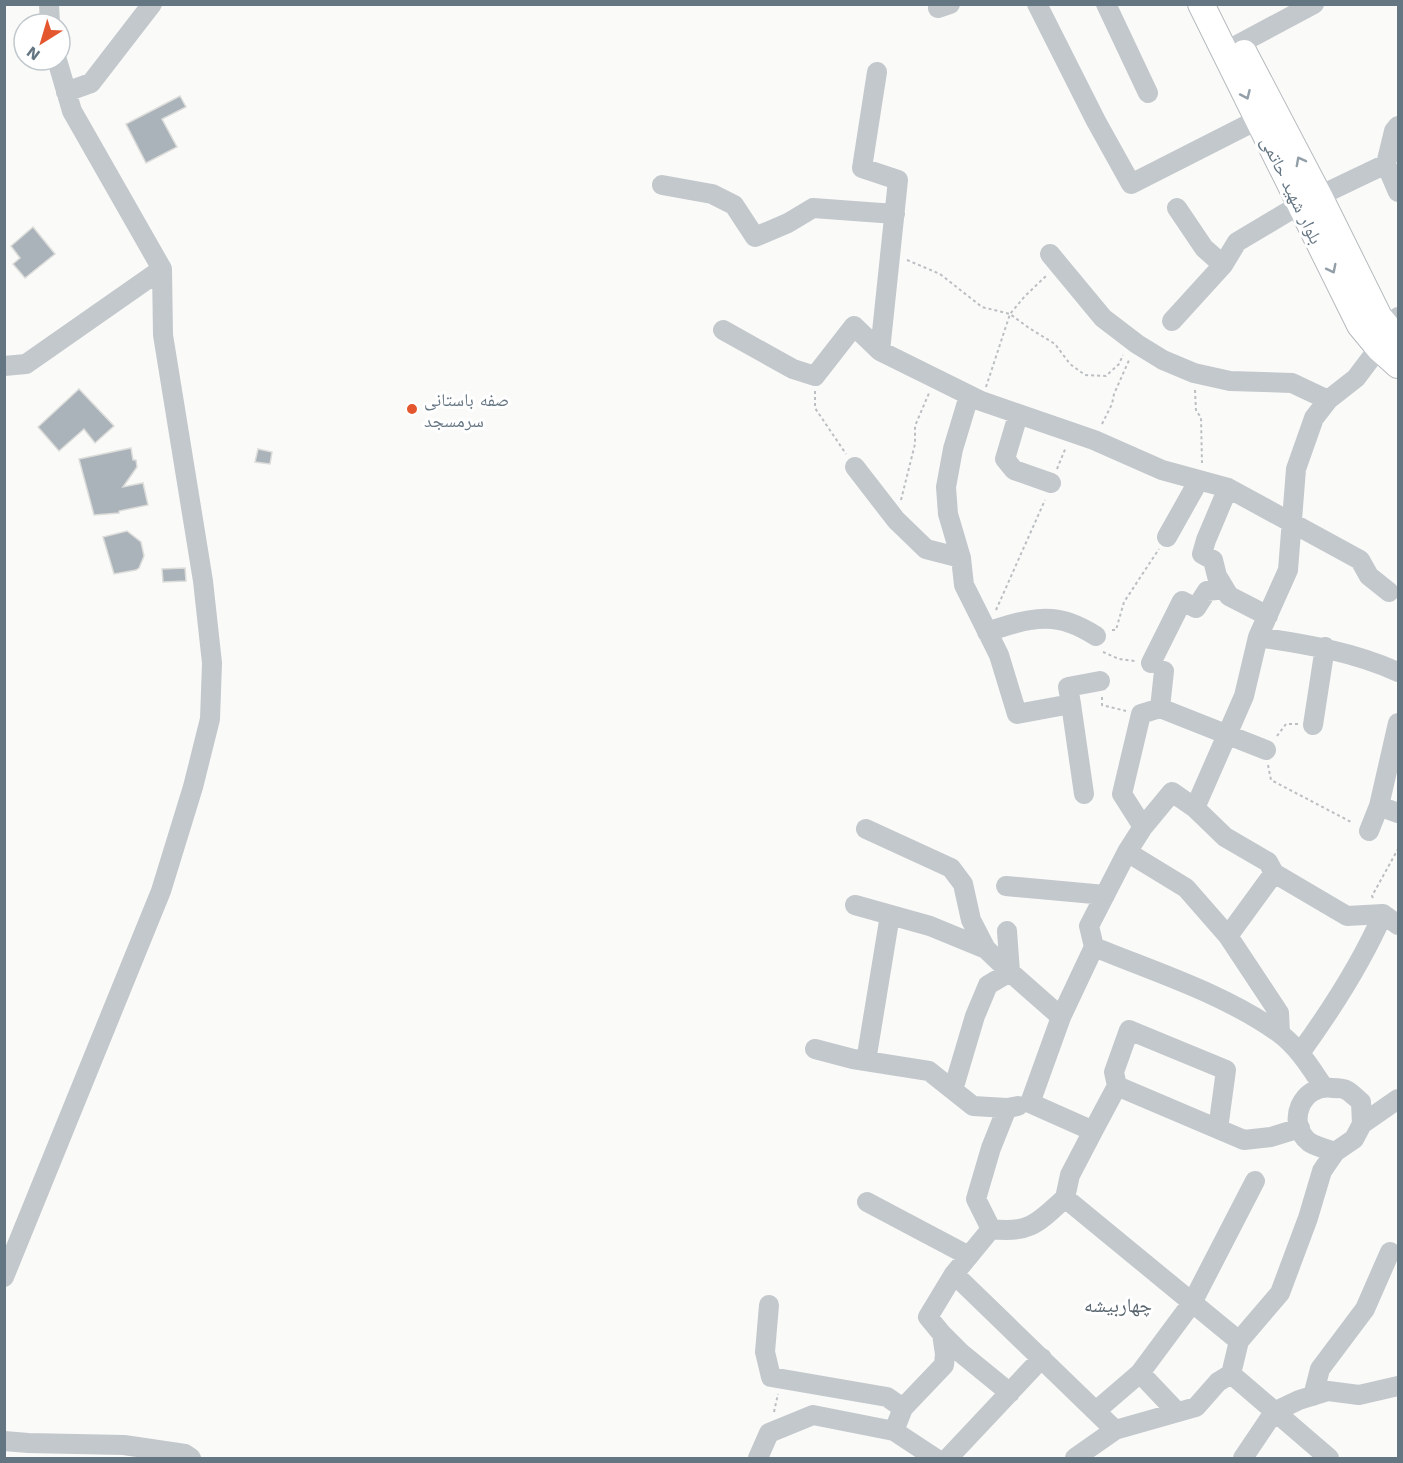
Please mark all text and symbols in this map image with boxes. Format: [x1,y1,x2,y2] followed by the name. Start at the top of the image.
[12,12,72,72] north arrow
[23,42,44,65] text: N
[1238,88,1250,99] one-way arrow
[1256,133,1327,248] street label: بلوار شهید حاتمی
[1296,156,1307,167] one-way arrow
[1325,263,1336,274] one-way arrow
[424,389,509,431] place label: صفه باستانی سرمسجد
[405,402,419,416] marker: صفه باستانی سرمسجد
[1084,1293,1152,1317] district label: چهاربیشه

